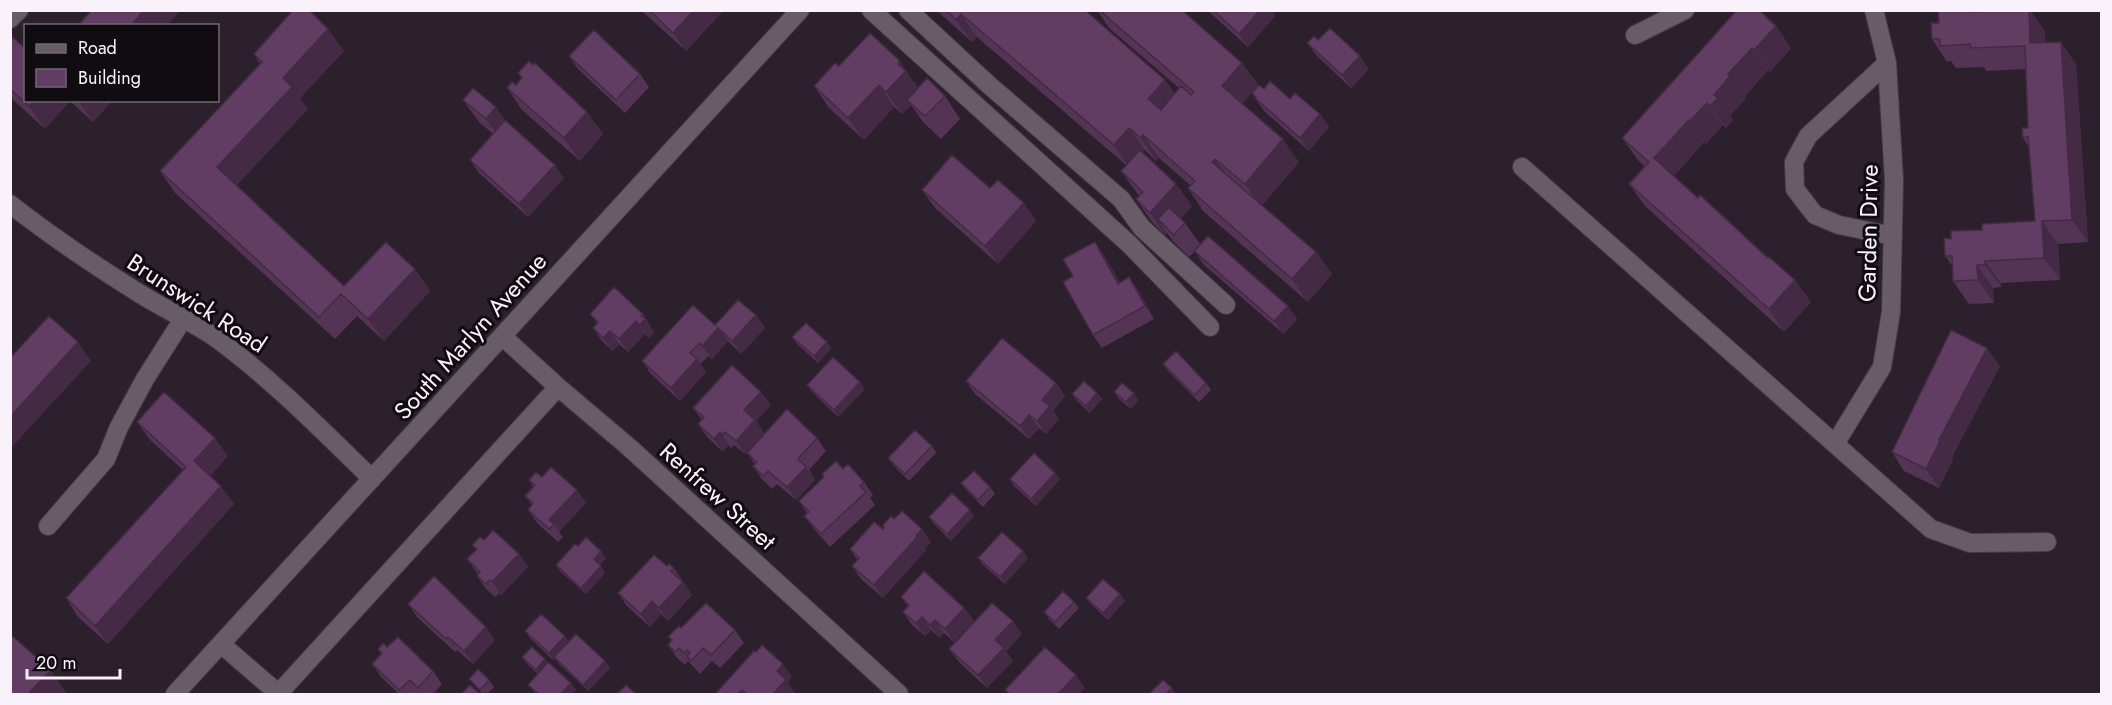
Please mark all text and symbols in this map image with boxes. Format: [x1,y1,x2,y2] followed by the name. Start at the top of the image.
[24,24,219,102] legend
[78,35,117,61] text: Road
[78,65,141,91] text: Building
[1849,164,1887,302] street label: Garden Drive
[120,245,274,361] street label: Brunswick Road
[385,245,555,427] street label: South Marlyn Avenue
[652,434,784,558] street label: Renfrew Street
[27,642,120,680] scale bar
[36,650,76,676] text: 20 m

